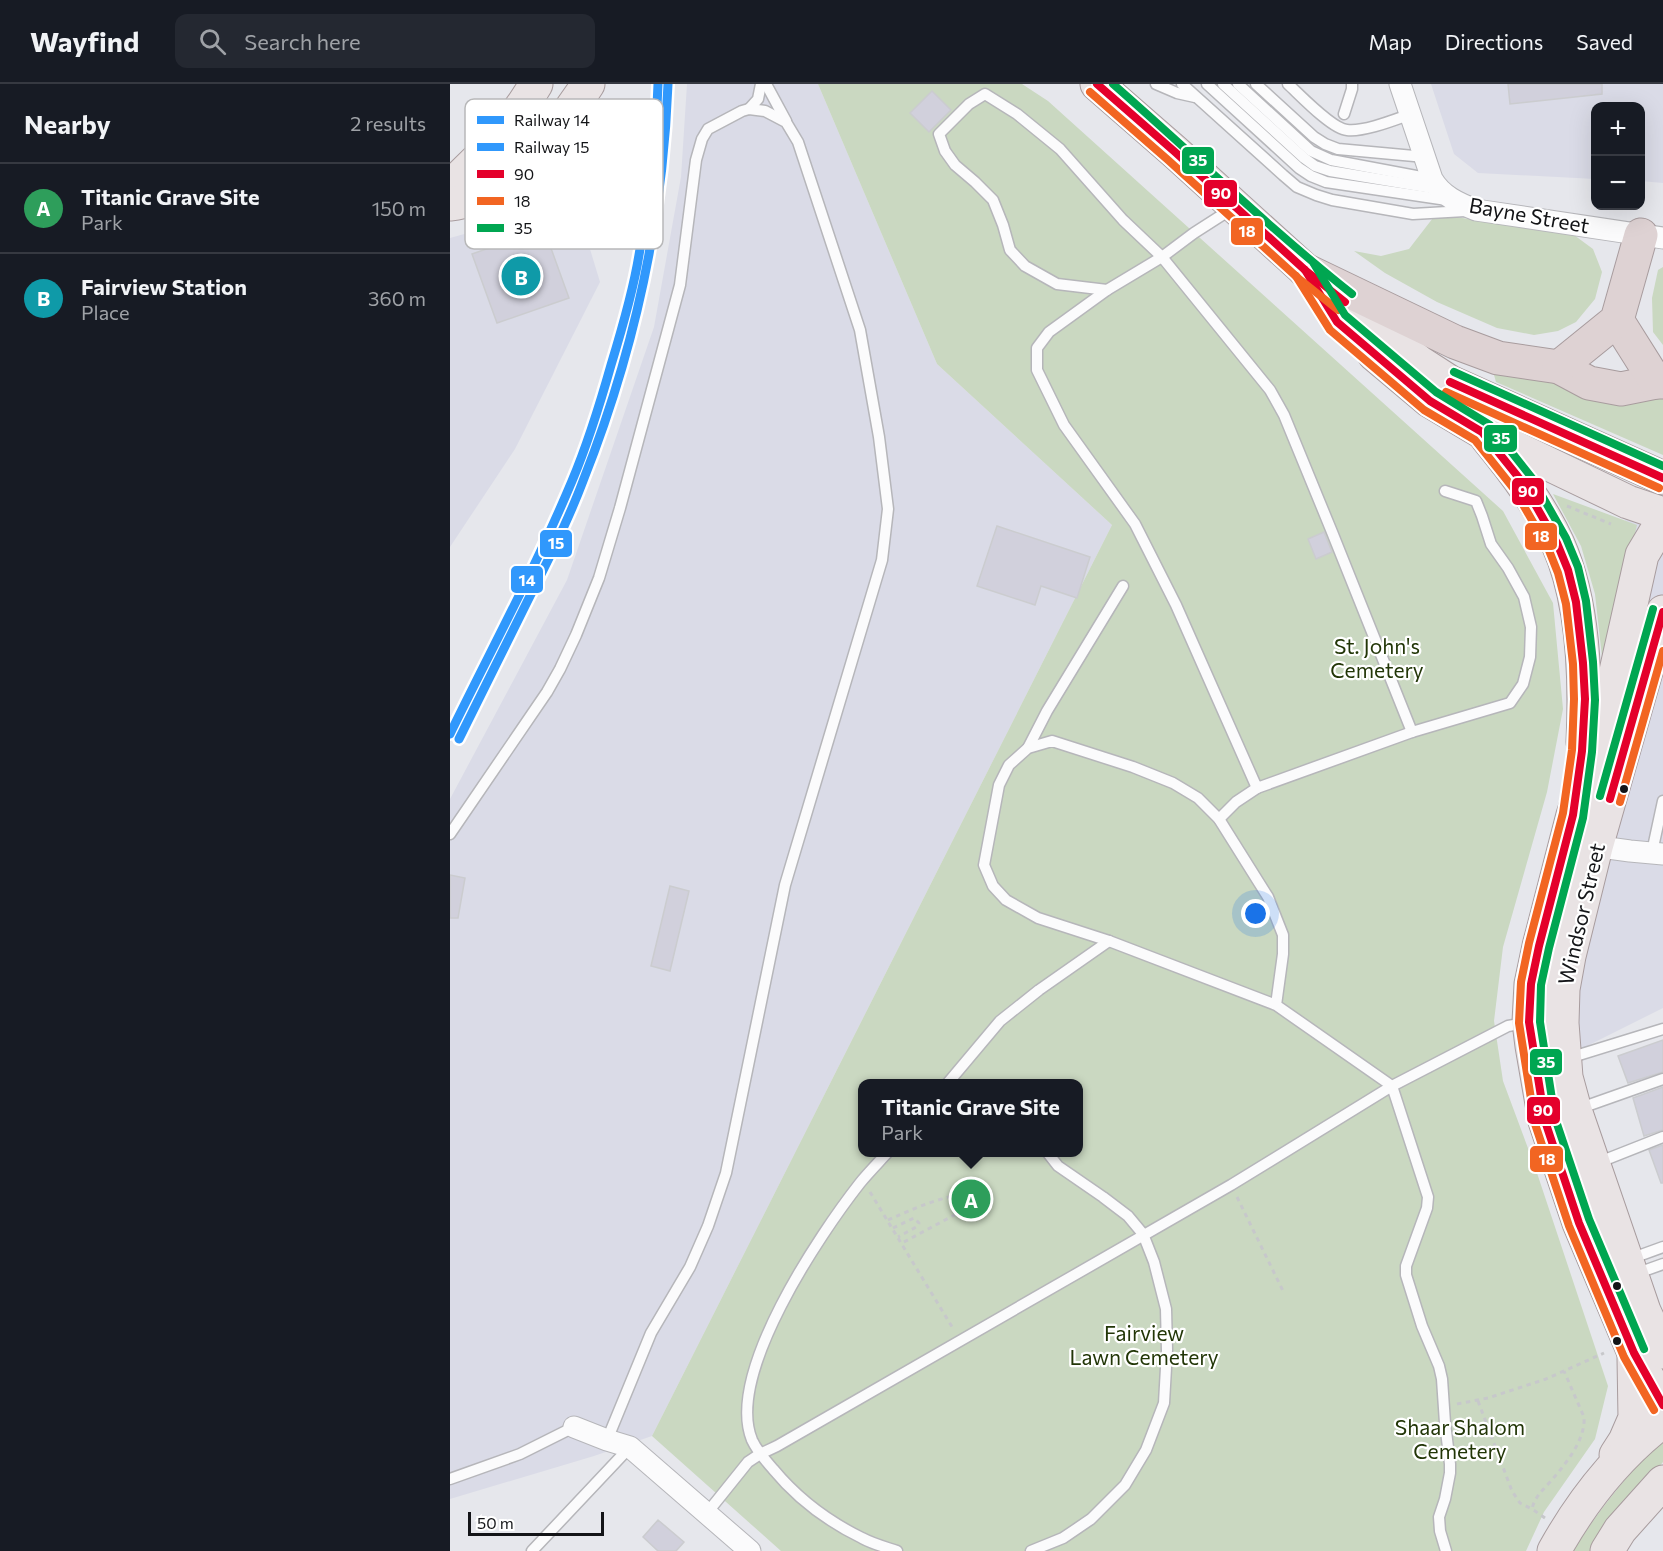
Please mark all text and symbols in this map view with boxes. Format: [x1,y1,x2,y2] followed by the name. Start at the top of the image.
[175,14,595,68] search box
[30,24,139,58] text: Wayfind
[196,25,229,58] icon: search
[244,28,361,55] text: Search here
[1369,29,1412,54] text: Map
[1445,29,1543,54] text: Directions
[1576,29,1633,54] text: Saved
[465,99,663,249] legend
[1591,102,1645,210] map controls
[1591,102,1645,156] button: +
[24,108,111,139] text: Nearby
[514,110,590,129] text: Railway 14
[350,111,426,135] text: 2 results
[514,137,589,156] text: Railway 15
[1181,146,1215,175] line badge: 35
[1189,150,1207,169] text: 35
[1591,156,1645,210] button: −
[514,164,534,183] text: 90
[1203,179,1238,208] line badge: 90
[81,183,260,210] text: Titanic Grave Site
[1211,183,1231,202] text: 90
[514,191,531,210] text: 18
[1467,192,1591,237] street label: Bayne Street
[36,196,51,220] text: A
[372,196,426,220] text: 150 m
[81,210,123,234] text: Park
[1230,217,1264,246] line badge: 18
[514,218,532,237] text: 35
[1238,221,1256,240] text: 18
[502,254,540,298] pin: B
[81,273,247,300] text: Fairview Station
[37,286,50,310] text: B
[368,286,426,310] text: 360 m
[81,300,130,324] text: Place
[1483,424,1518,453] line badge: 35
[1492,428,1510,447] text: 35
[1511,477,1545,506] line badge: 90
[1518,481,1538,500] text: 90
[1524,522,1558,551] line badge: 18
[1532,526,1550,545] text: 18
[539,529,573,558] line badge: 15
[548,533,564,552] text: 15
[510,565,544,594] line badge: 14
[518,570,536,589] text: 14
[1330,633,1424,682] park label: St. John's Cemetery
[1618,783,1630,795] unlabelled marker
[1552,840,1609,987] street label: Windsor Street
[1241,899,1270,928] your location
[1529,1048,1563,1076] line badge: 35
[1537,1052,1555,1071] text: 35
[858,1079,1083,1157] popup
[881,1093,1060,1120] text: Titanic Grave Site
[1526,1096,1561,1125] line badge: 90
[1533,1100,1553,1119] text: 90
[881,1120,923,1144] text: Park
[1529,1145,1564,1173] line badge: 18
[1538,1149,1556,1168] text: 18
[952,1176,990,1222] pin: A
[1611,1280,1623,1292] unlabelled marker
[1069,1320,1219,1369] park label: Fairview Lawn Cemetery
[1611,1335,1623,1347] unlabelled marker
[1395,1414,1525,1463] park label: Shaar Shalom Cemetery
[468,1509,604,1536] scale bar
[477,1513,514,1532] text: 50 m

